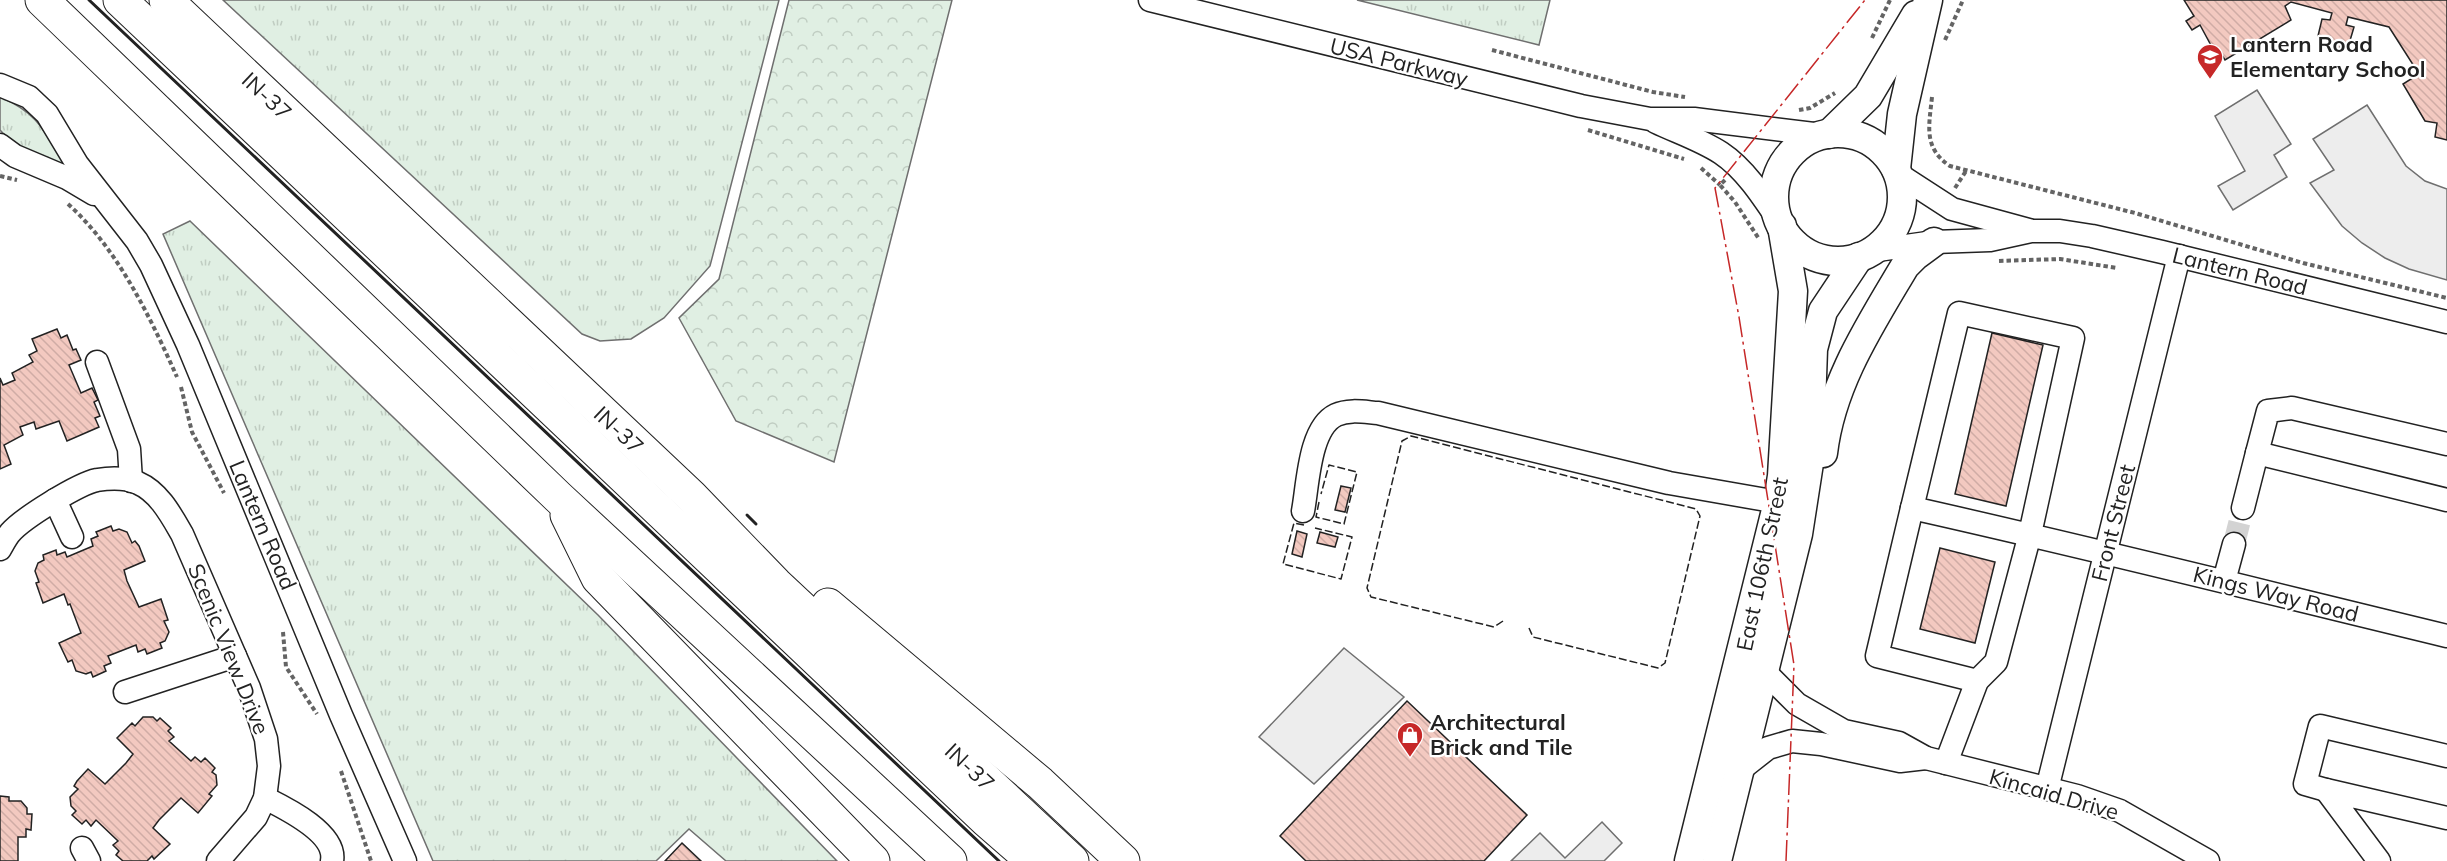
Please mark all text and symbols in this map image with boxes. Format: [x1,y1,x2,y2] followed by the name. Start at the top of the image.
[2230,30,2426,83] place label: Lantern Road Elementary School
[1327,31,1471,93] street label: USA Parkway
[2195,42,2225,80] school or university icon: Lantern Road Elementary School
[236,66,298,126] street label: IN-37
[2170,241,2310,301] street label: Lantern Road
[588,400,650,460] street label: IN-37
[223,456,303,594] street label: Lantern Road
[2085,461,2141,584] street label: Front Street
[1730,474,1794,653] street label: East 106th Street
[182,560,276,738] street label: Scenic View Drive
[2190,560,2362,628] street label: Kings Way Road
[1430,708,1573,761] place label: Architectural Brick and Tile
[1395,720,1425,758] shop icon: Architectural Brick and Tile
[939,737,1001,797] street label: IN-37
[1986,762,2122,826] street label: Kincaid Drive

